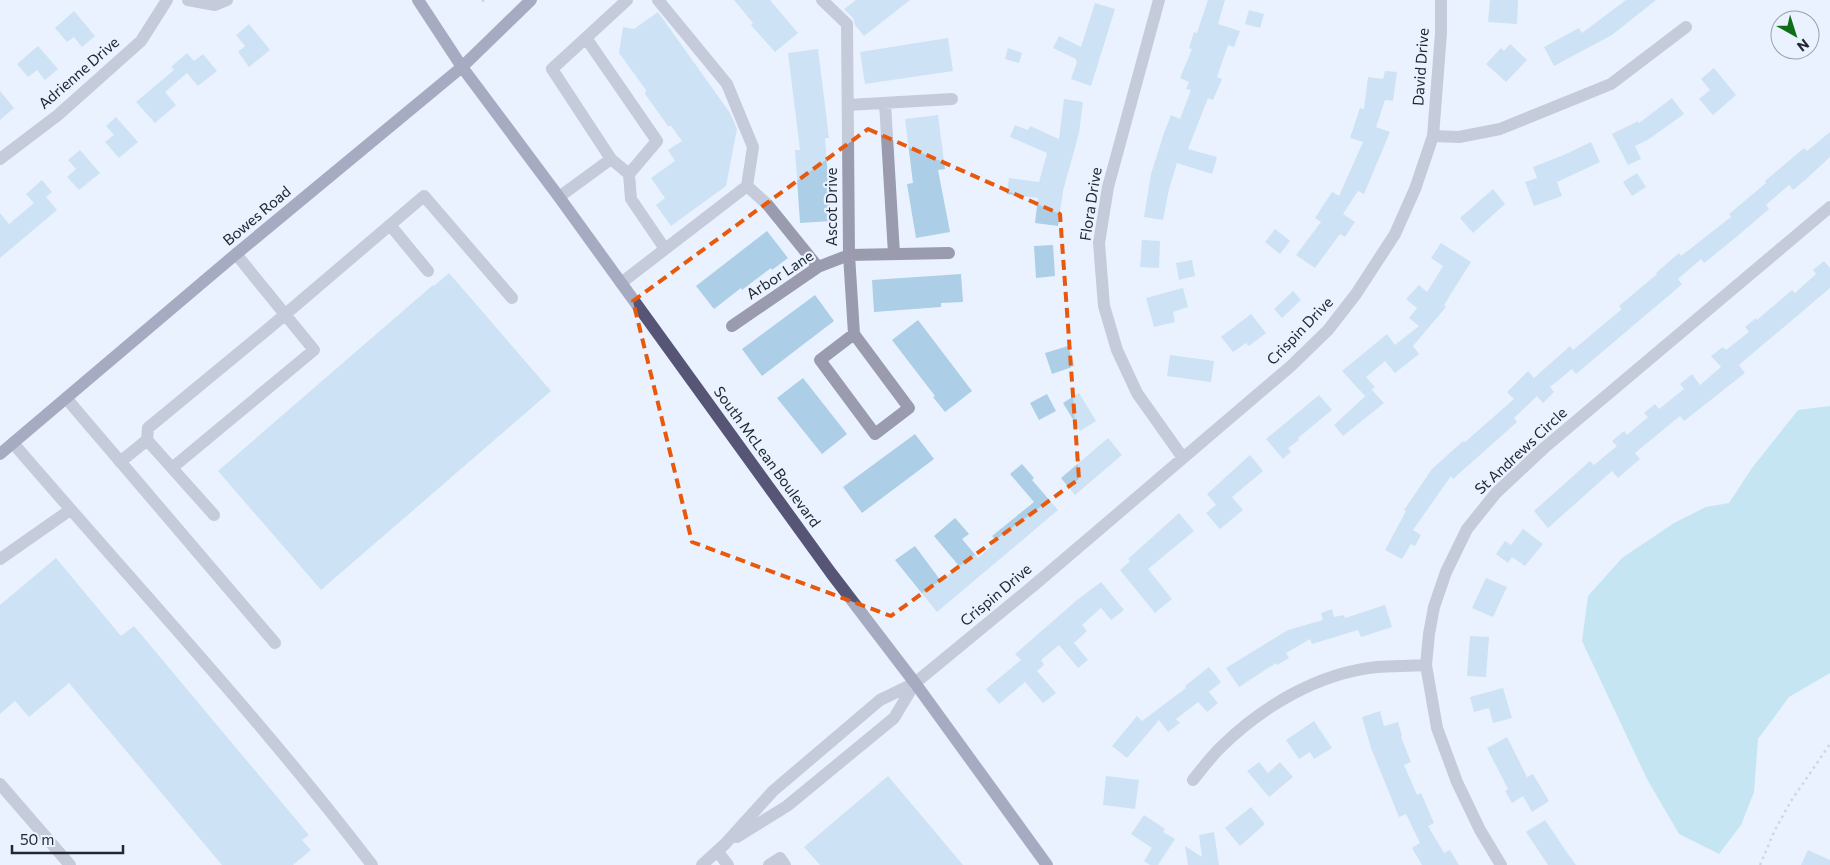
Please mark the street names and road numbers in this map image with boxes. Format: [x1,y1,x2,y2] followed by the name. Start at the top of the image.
[1408,27,1432,106] street label: David Drive
[34,32,122,112] street label: Adrienne Drive
[1075,166,1105,242] street label: Flora Drive
[822,168,840,246] street label: Ascot Drive
[219,182,294,249] street label: Bowes Road
[743,246,816,302] street label: Arbor Lane
[1262,293,1336,368] street label: Crispin Drive
[711,382,825,530] street label: South McLean Boulevard
[1471,403,1570,498] street label: St Andrews Circle
[956,559,1035,629] street label: Crispin Drive

